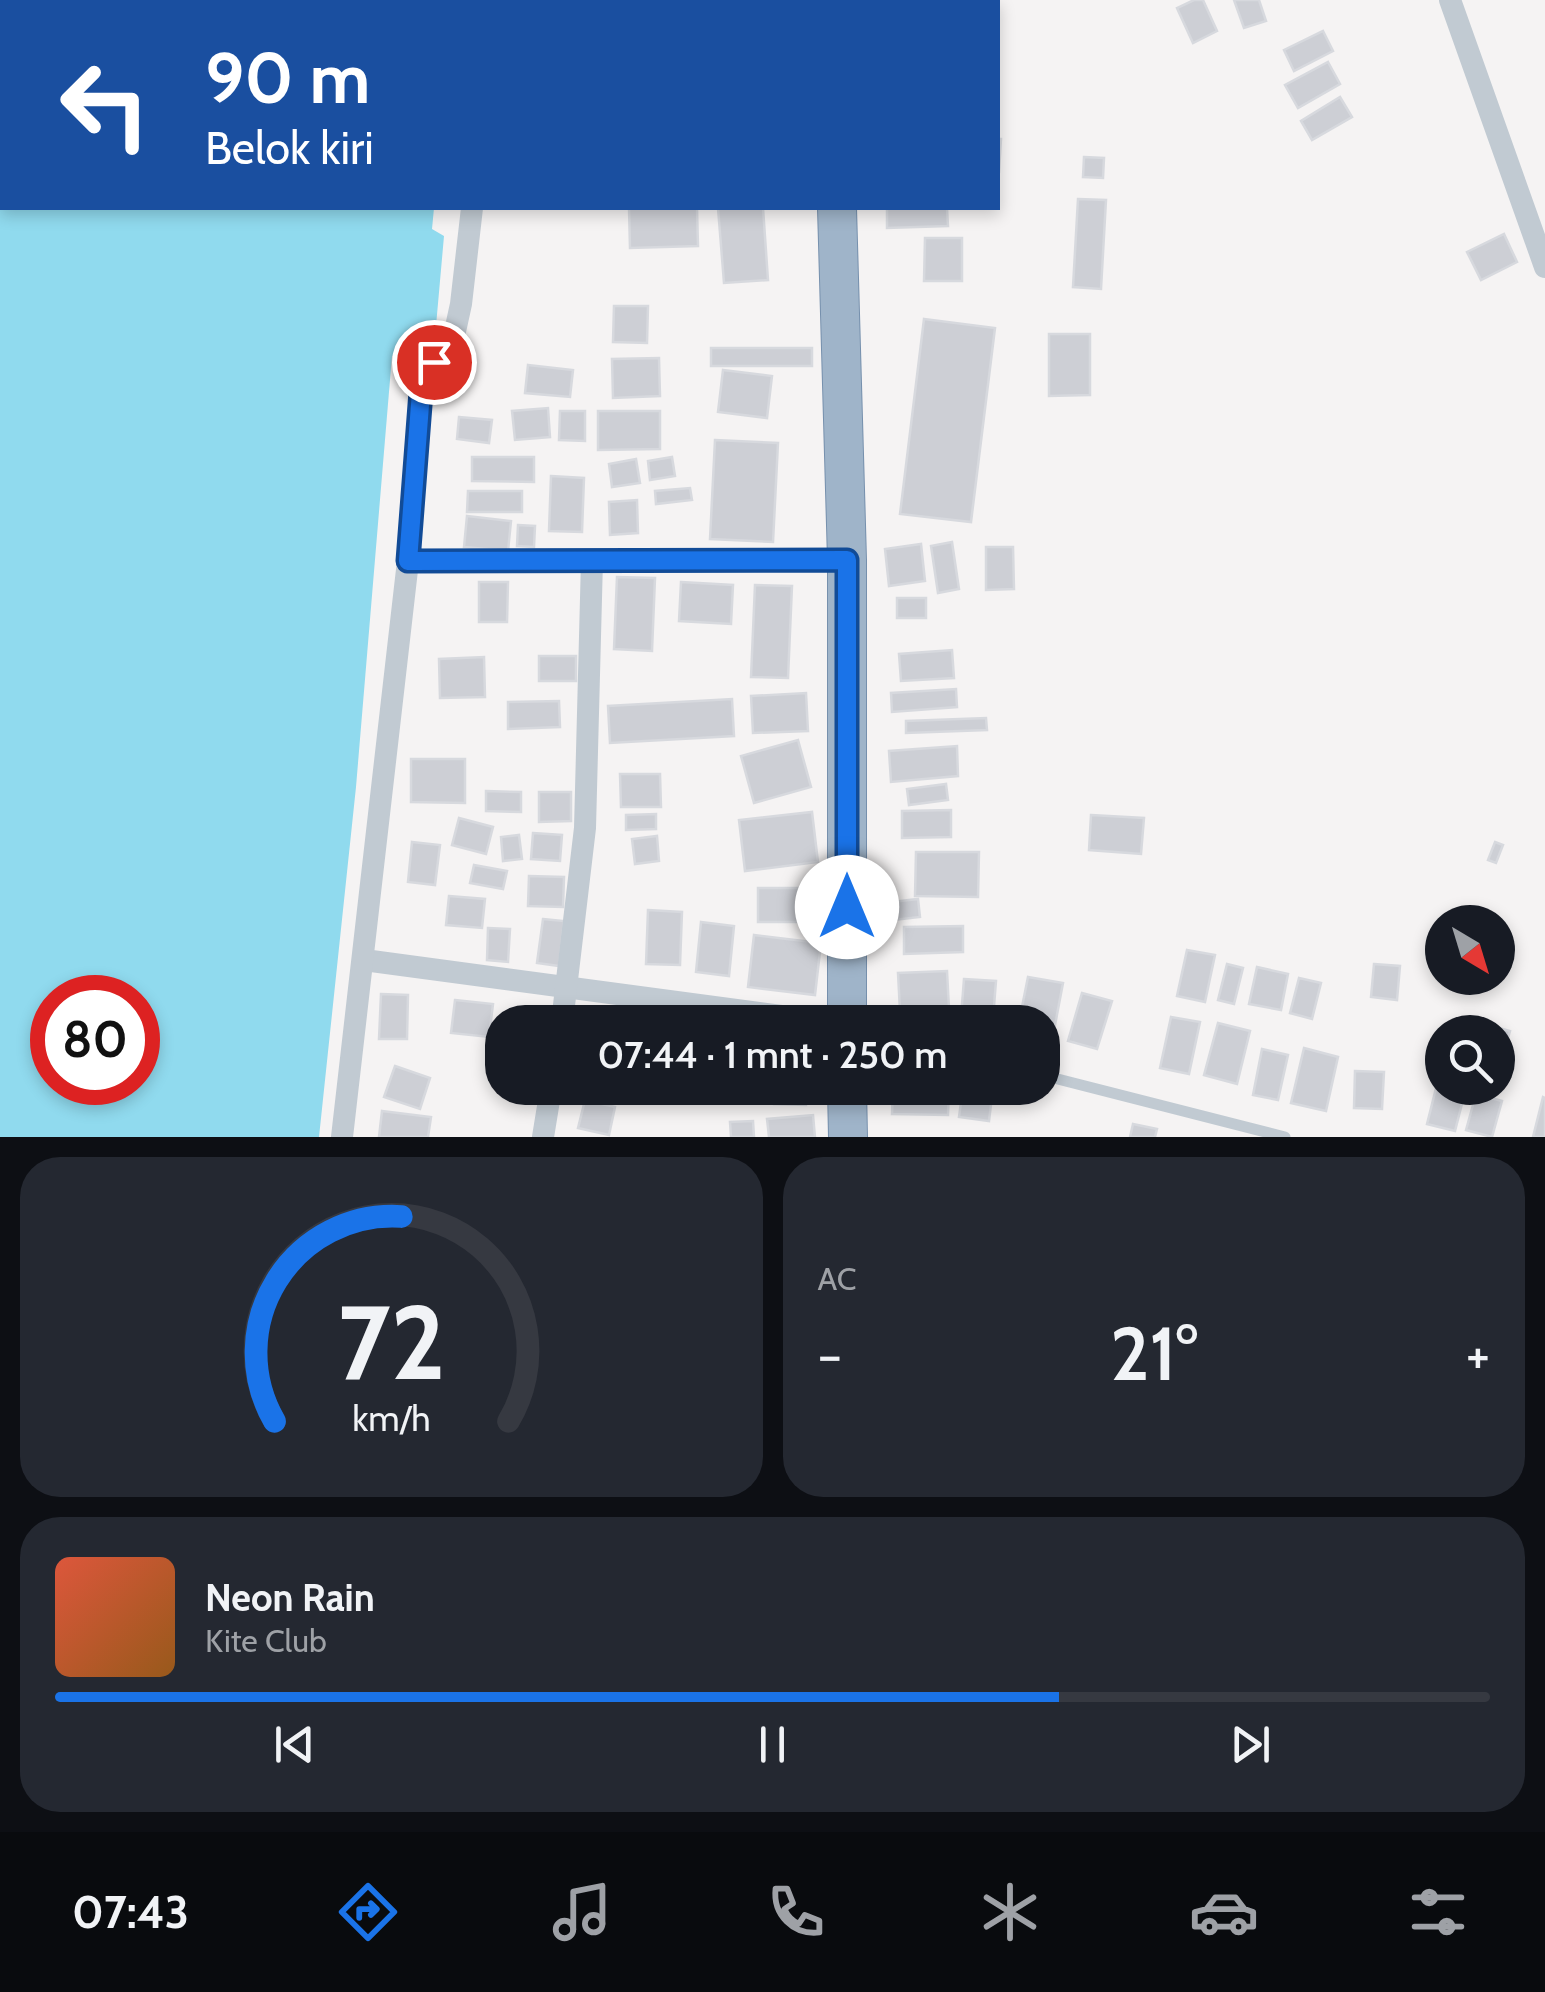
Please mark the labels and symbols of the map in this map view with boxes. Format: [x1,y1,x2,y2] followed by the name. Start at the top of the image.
[392,320,477,405] pin
[795,855,899,959] position arrow
[1425,905,1515,995] north arrow
[30,975,160,1105] speed limit sign: 80

